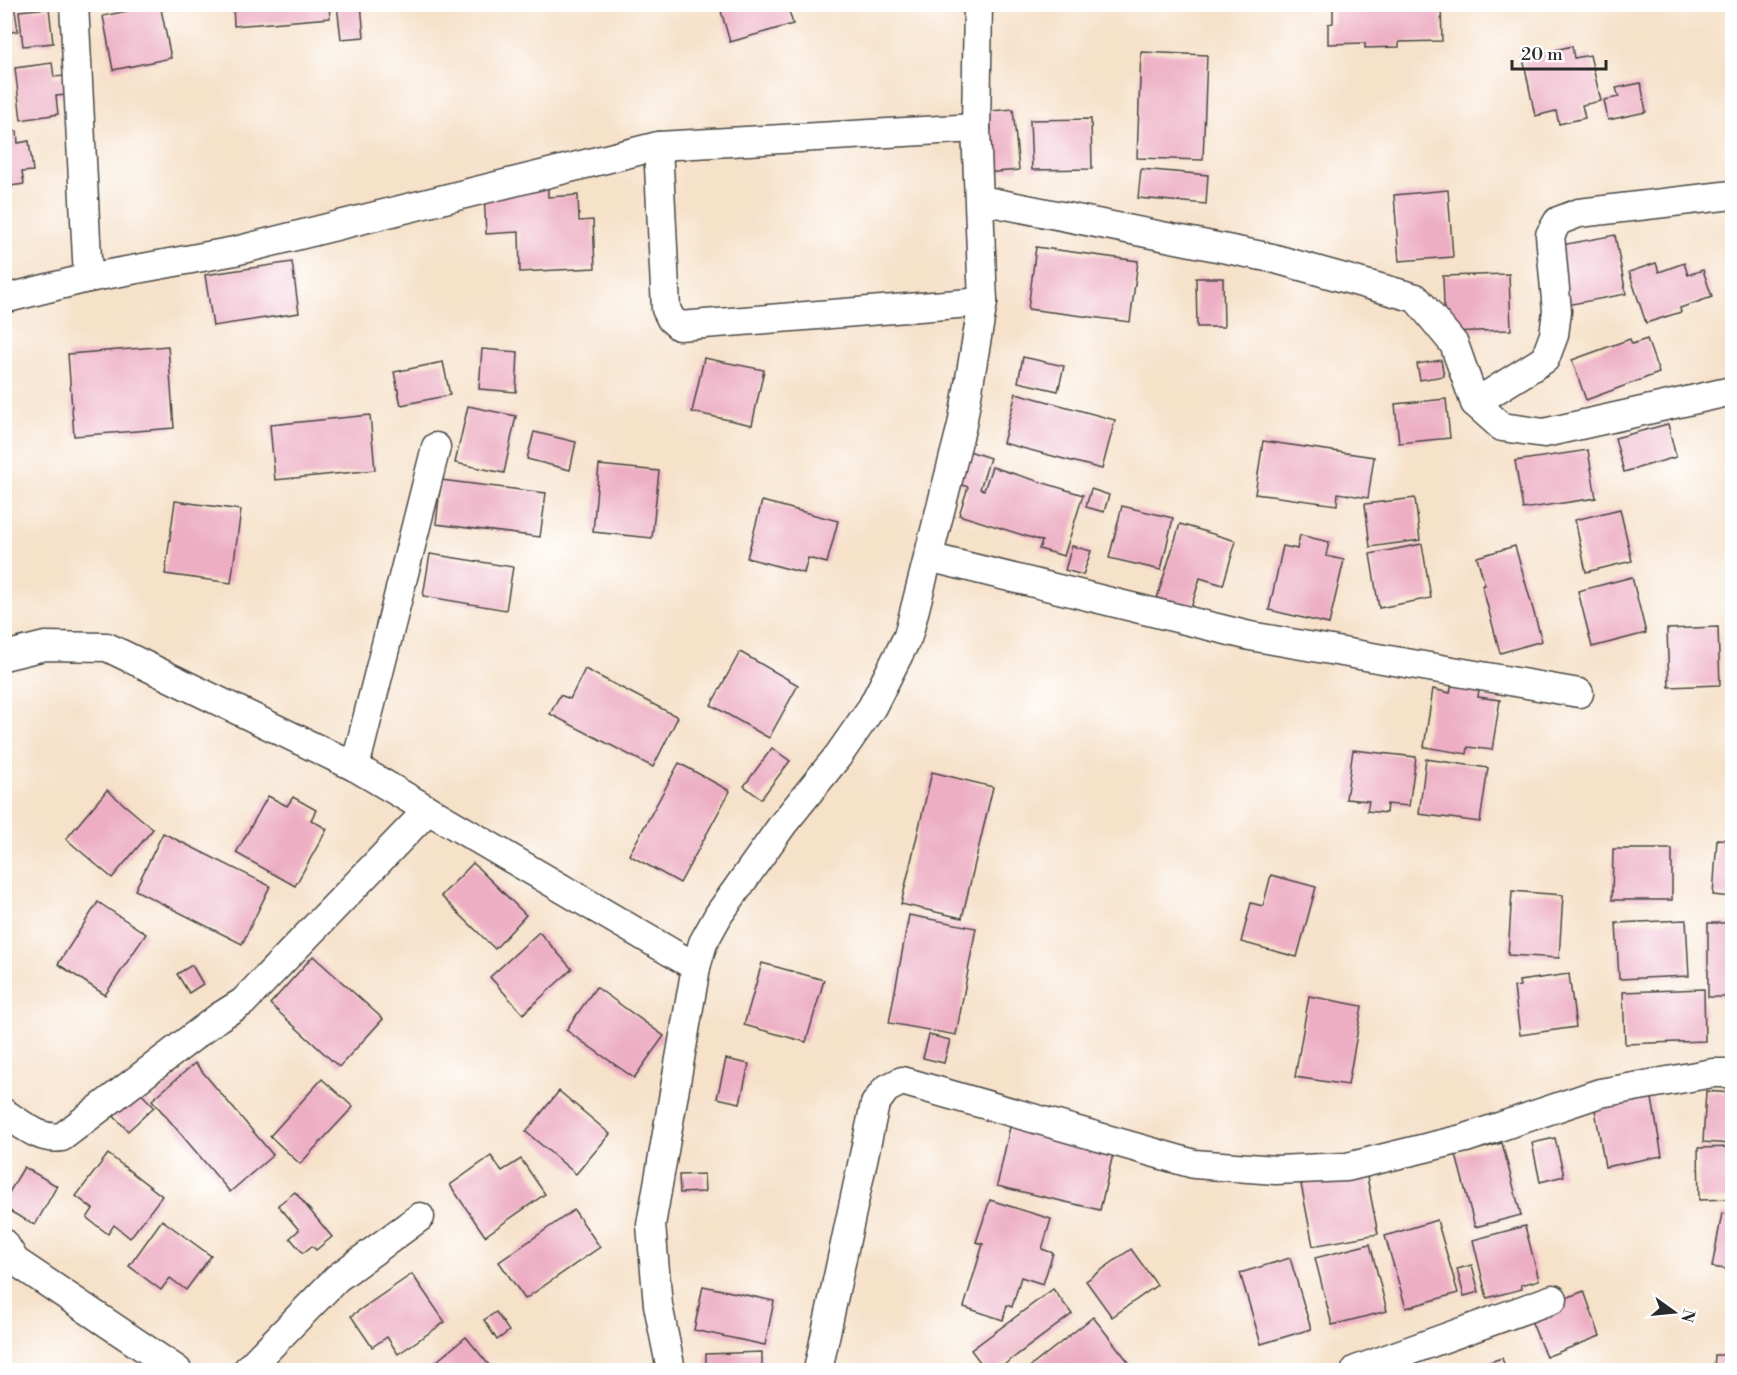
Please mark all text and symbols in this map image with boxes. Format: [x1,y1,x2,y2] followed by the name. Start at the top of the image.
[1512,33,1606,71] scale bar
[1521,43,1563,66] text: 20 m
[1644,1282,1704,1342] north arrow
[1676,1307,1699,1325] text: N

